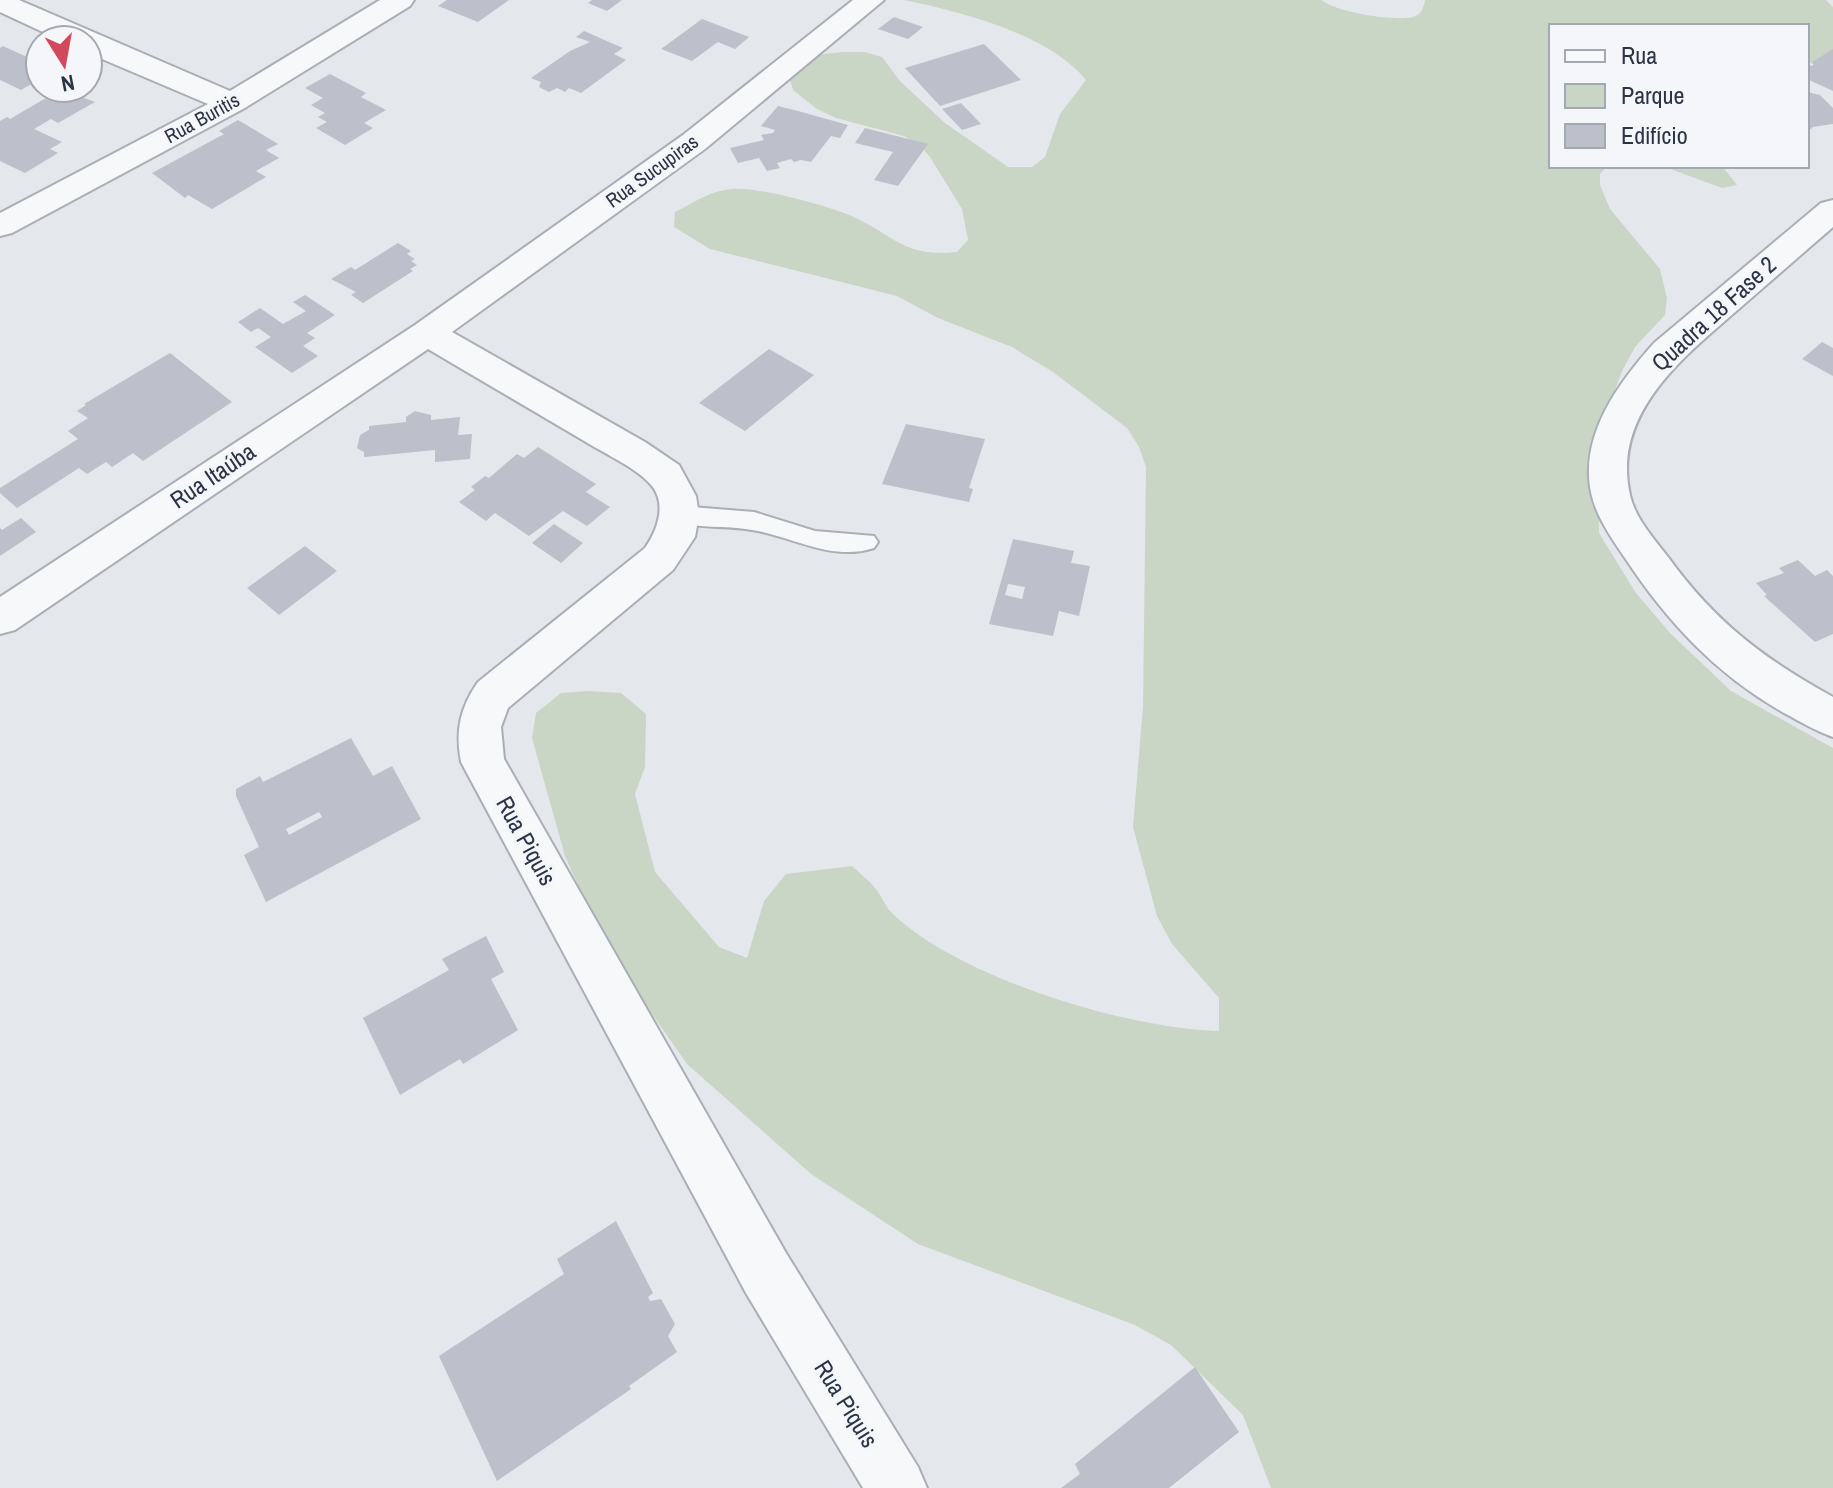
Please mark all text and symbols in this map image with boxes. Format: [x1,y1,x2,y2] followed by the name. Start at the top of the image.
[24,24,104,104] north arrow
[1549,24,1809,168] legend
[1621,39,1657,71] text: Rua
[59,68,77,100] text: N
[1621,79,1684,111] text: Parque
[159,86,244,149] street label: Rua Buritis
[1621,119,1688,151] text: Edifício
[600,128,704,213] street label: Rua Sucupiras
[1644,249,1783,378] street label: Quadra 18 Fase 2
[164,435,261,515] street label: Rua Itaúba
[489,790,564,891] street label: Rua Piquis
[807,1354,886,1453] street label: Rua Piquis

